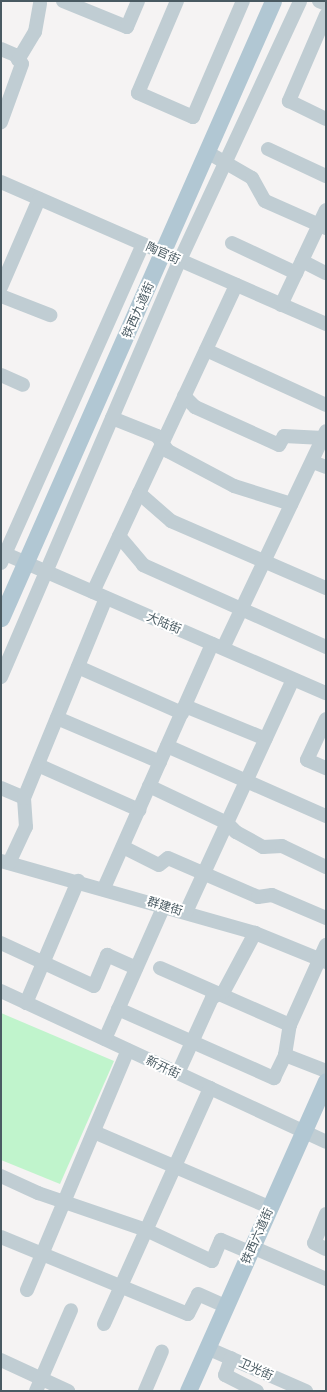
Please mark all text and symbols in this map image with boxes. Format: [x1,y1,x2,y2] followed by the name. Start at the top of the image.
[144,239,182,267] street label: 陶官街
[119,280,157,340] street label: 铁西九道街
[145,609,183,637] street label: 大陆街
[146,894,184,918] street label: 群建街
[144,1053,182,1081] street label: 新开街
[238,1206,276,1266] street label: 铁西六道街
[237,1355,275,1383] street label: 卫光街

